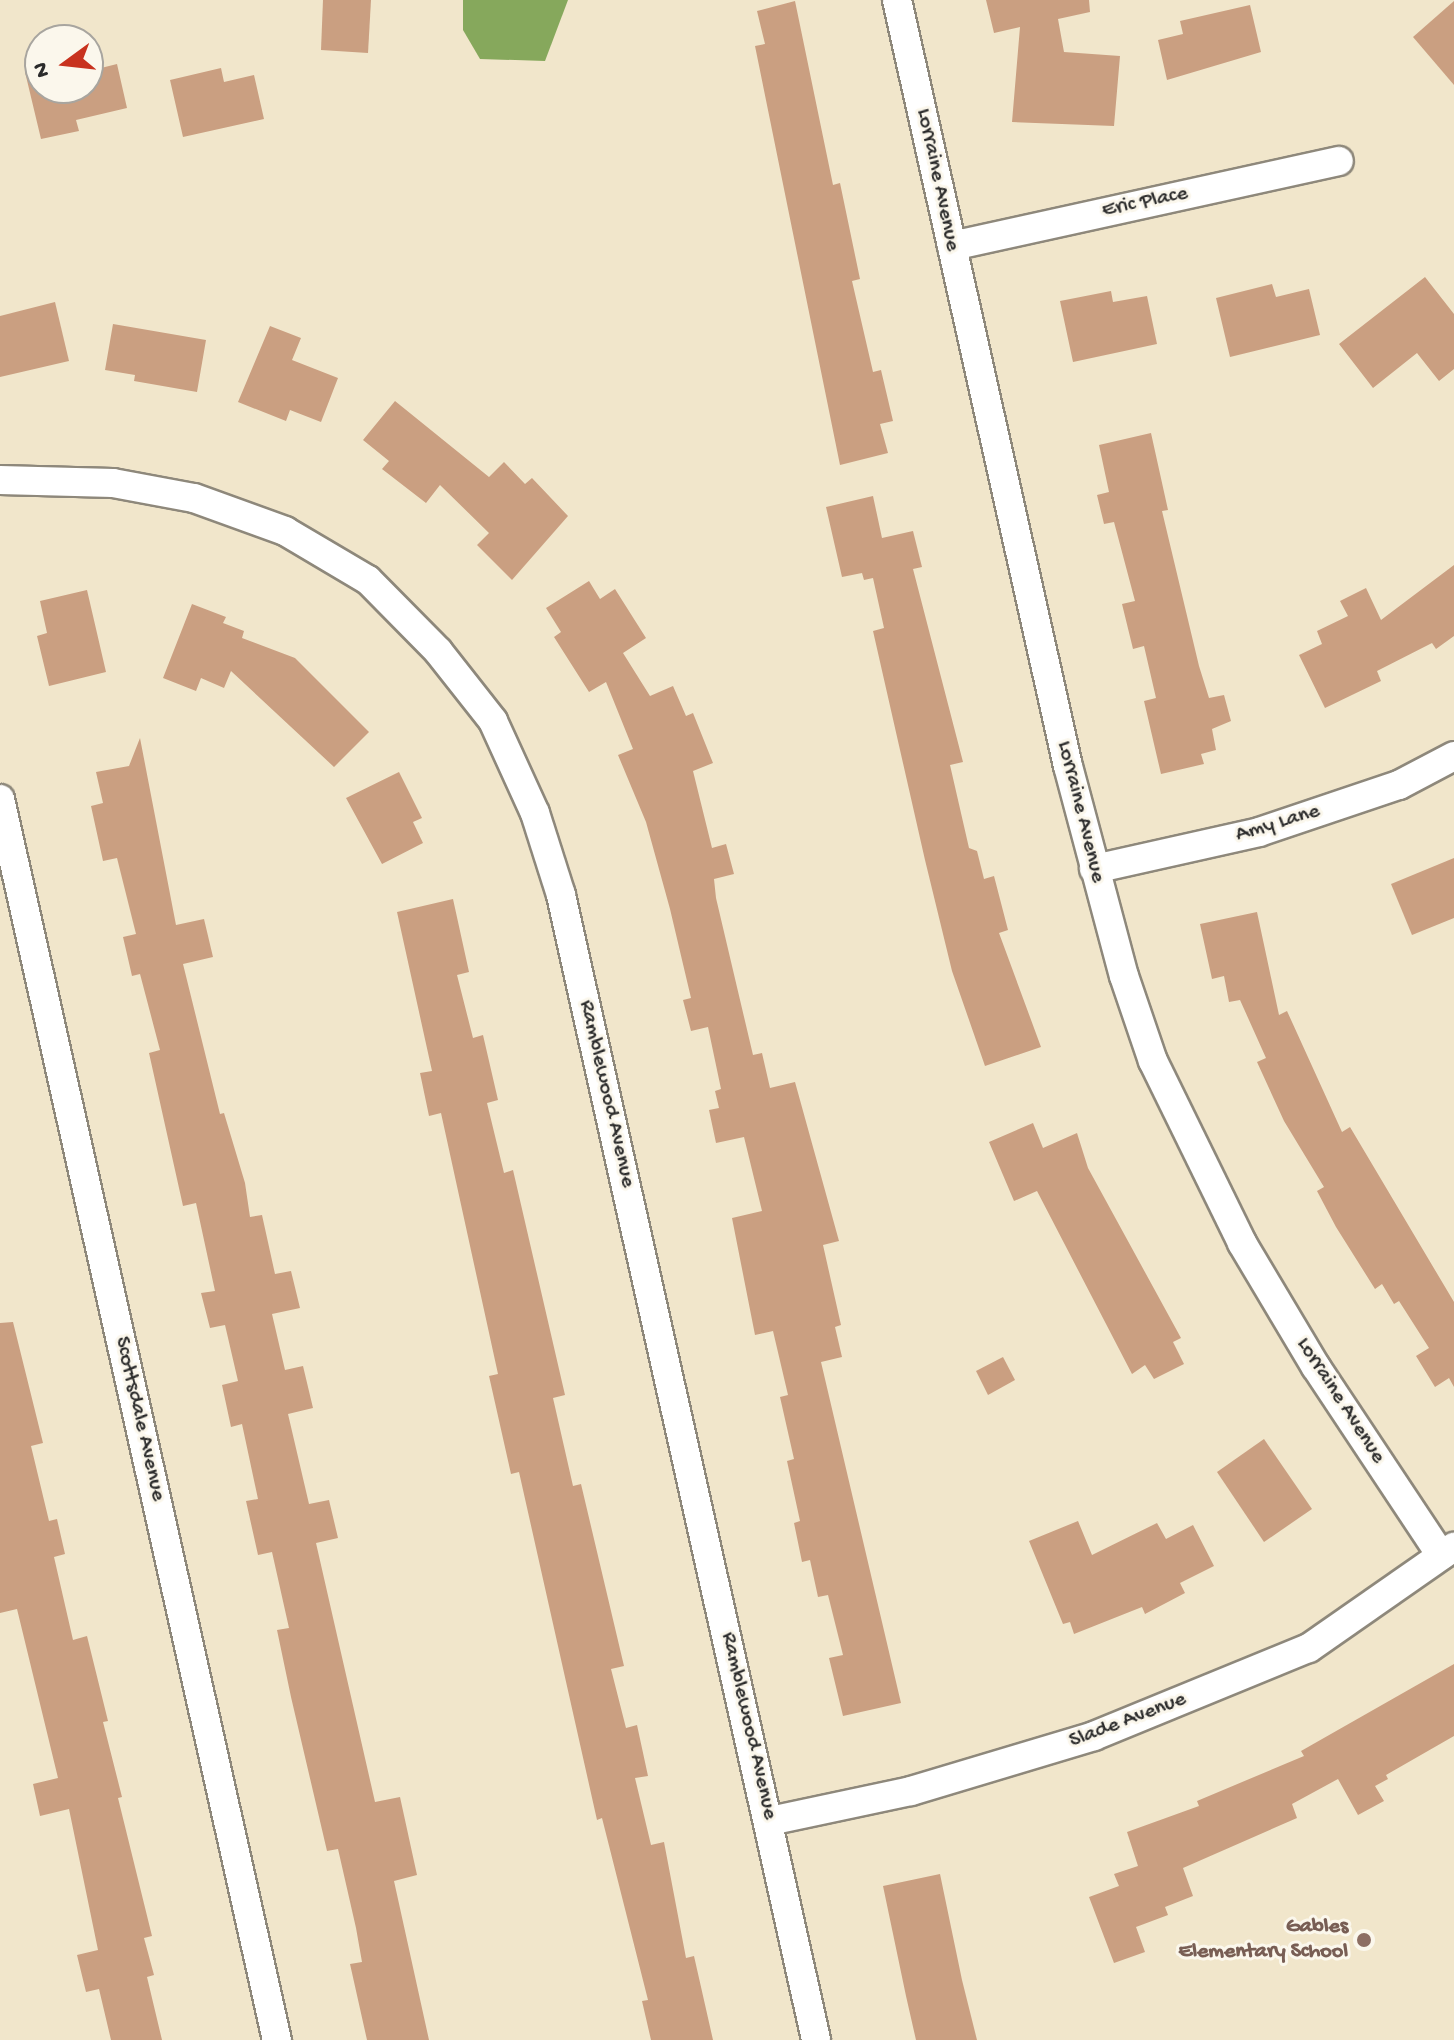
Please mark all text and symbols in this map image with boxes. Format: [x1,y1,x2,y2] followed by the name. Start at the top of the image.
[24,24,104,104] north arrow
[28,59,57,80] text: N
[909,106,965,254] street label: Lorraine Avenue
[1100,181,1190,225] street label: Eric Place
[1050,738,1110,886] street label: Lorraine Avenue
[1233,799,1323,849] street label: Amy Lane
[572,998,640,1190] street label: Ramblewood Avenue
[1289,1333,1391,1469] street label: Lorraine Avenue
[107,1334,171,1504] street label: Scottsdale Avenue
[714,1630,782,1822] street label: Ramblewood Avenue
[1066,1687,1190,1755] street label: Slade Avenue
[1178,1914,1348,1966] place label: Gables Elementary School
[1355,1931,1373,1949] marker: Gables Elementary School

